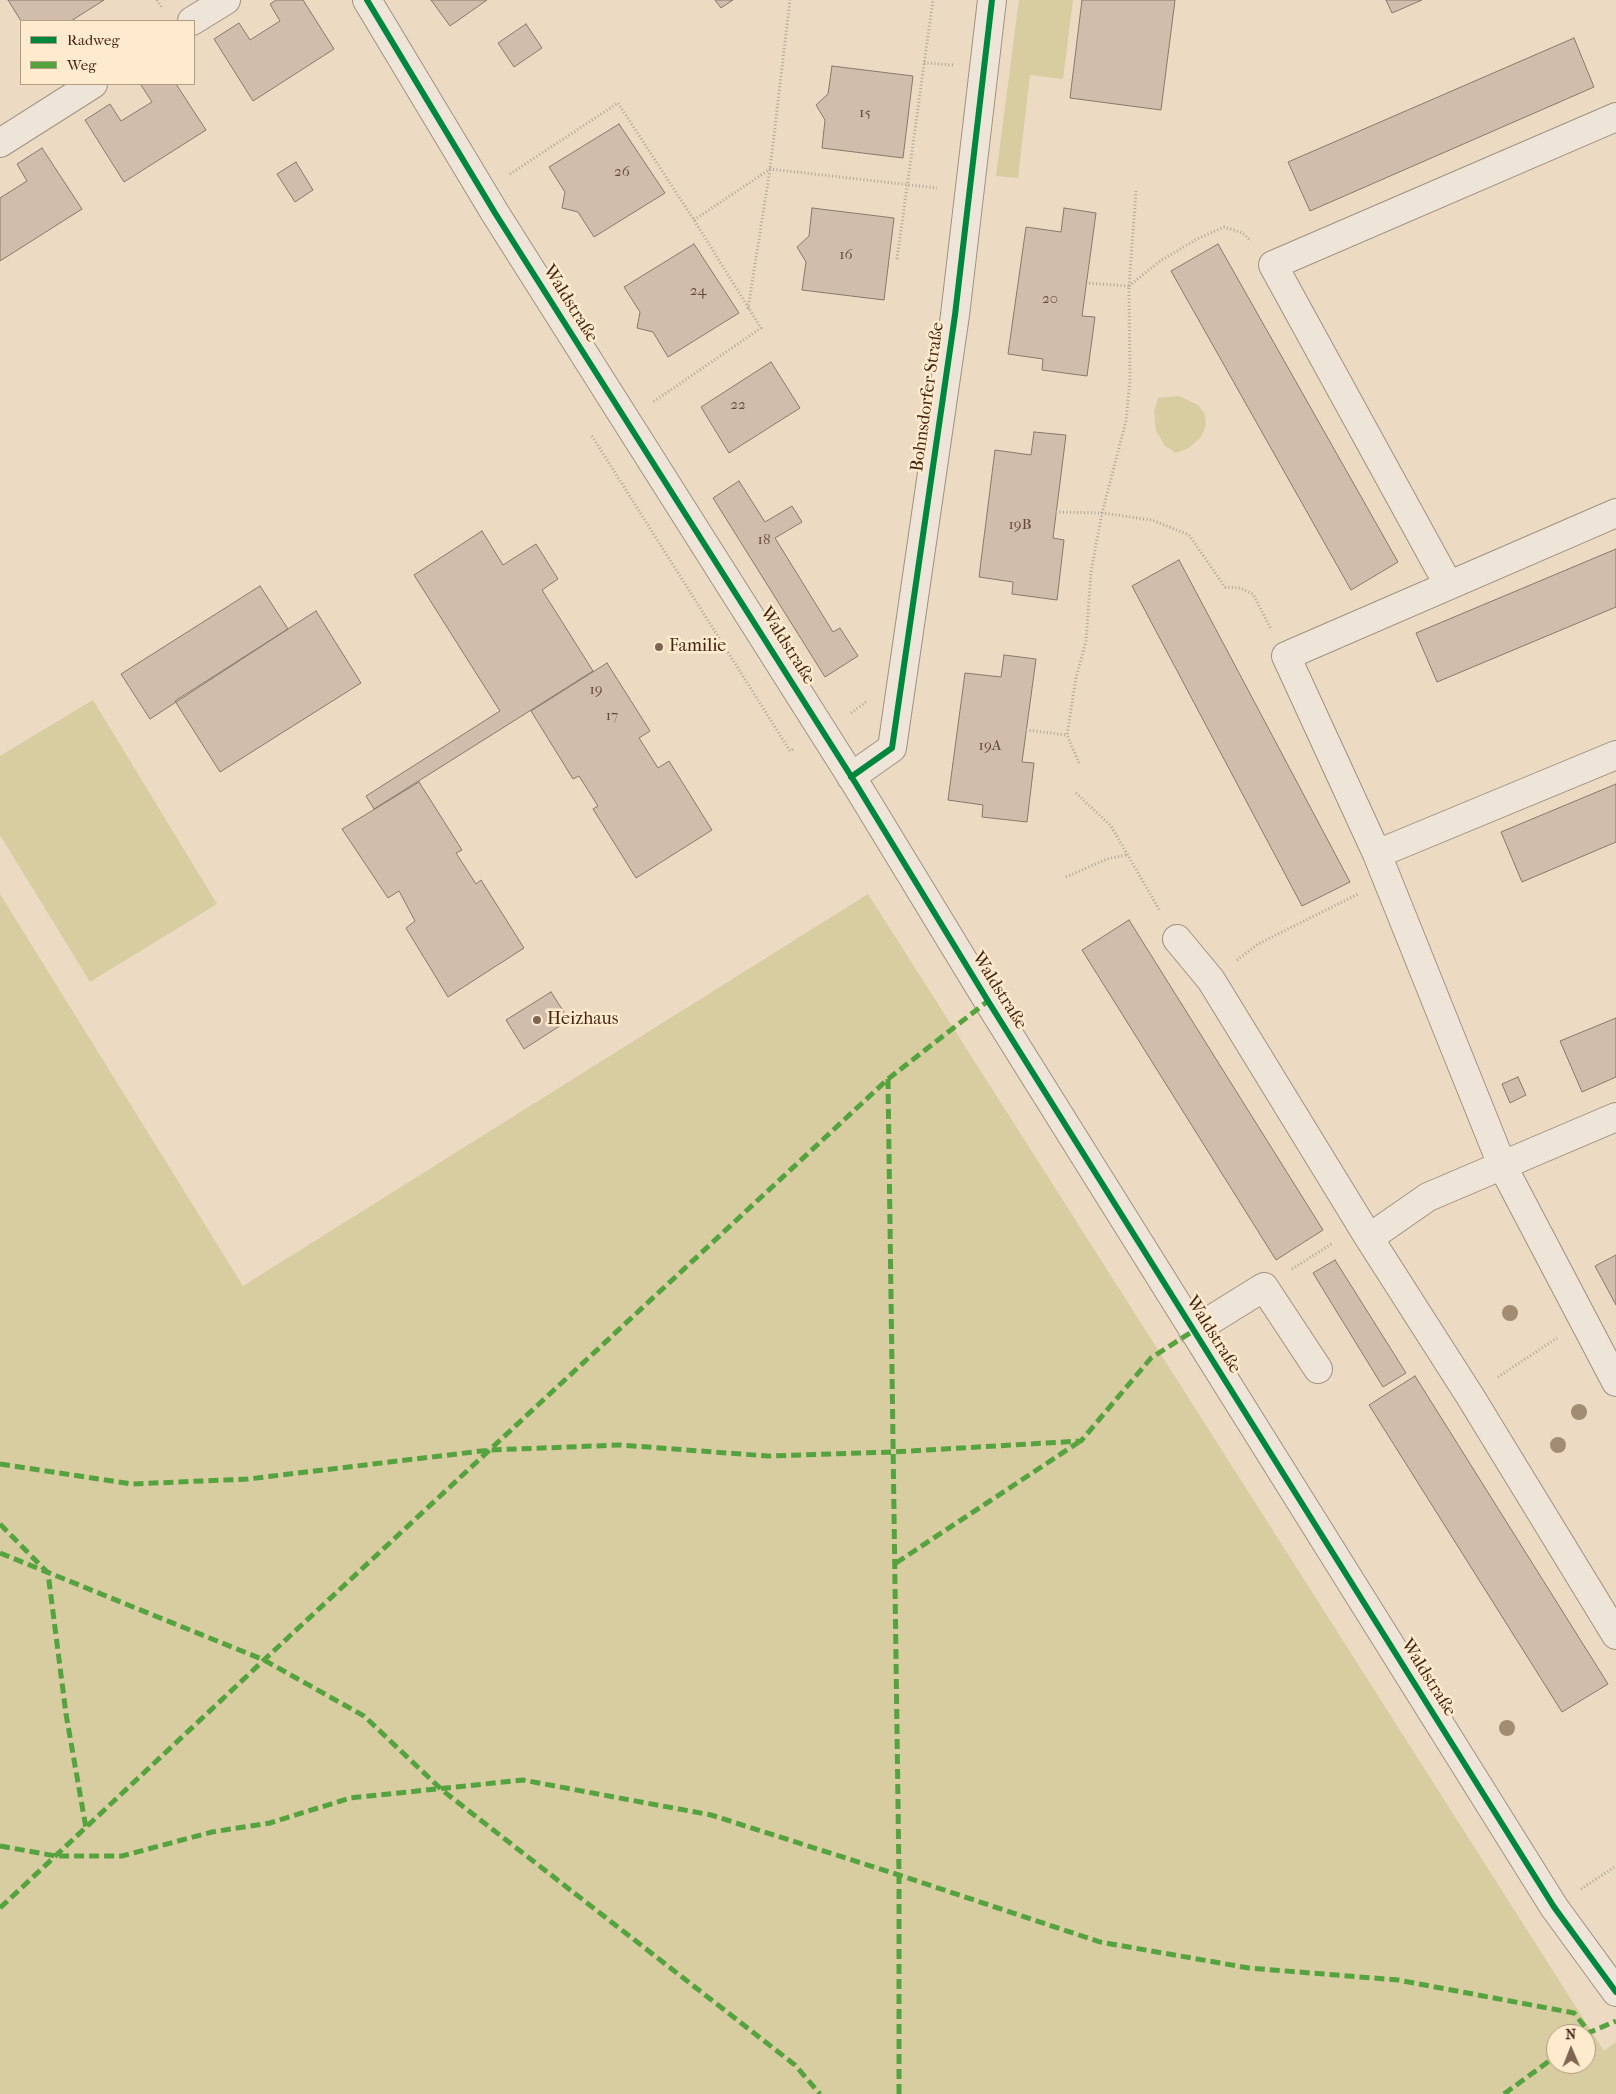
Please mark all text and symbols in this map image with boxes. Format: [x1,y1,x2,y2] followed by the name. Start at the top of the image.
[20,20,195,85] legend
[67,31,119,49] text: Radweg
[67,56,96,74] text: Weg
[859,104,871,122] house number: 15
[614,163,630,181] house number: 26
[839,246,853,264] house number: 16
[538,261,602,347] street label: Waldstraße
[690,282,706,300] house number: 24
[1042,290,1058,308] house number: 20
[907,321,949,473] street label: Bohnsdorfer Straße
[730,396,746,414] house number: 22
[1009,516,1031,534] house number: 19B
[758,531,770,549] house number: 18
[755,603,819,689] street label: Waldstraße
[669,636,726,658] place label: Familie
[653,641,665,653] marker: Familie
[589,681,603,699] house number: 19
[606,707,618,725] house number: 17
[979,737,1001,755] house number: 19A
[967,948,1031,1034] street label: Waldstraße
[547,1009,618,1031] place label: Heizhaus
[531,1014,543,1026] marker: Heizhaus
[1181,1292,1245,1378] street label: Waldstraße
[1396,1635,1460,1721] street label: Waldstraße
[1546,2024,1596,2074] north arrow
[1565,2026,1576,2043] text: N

